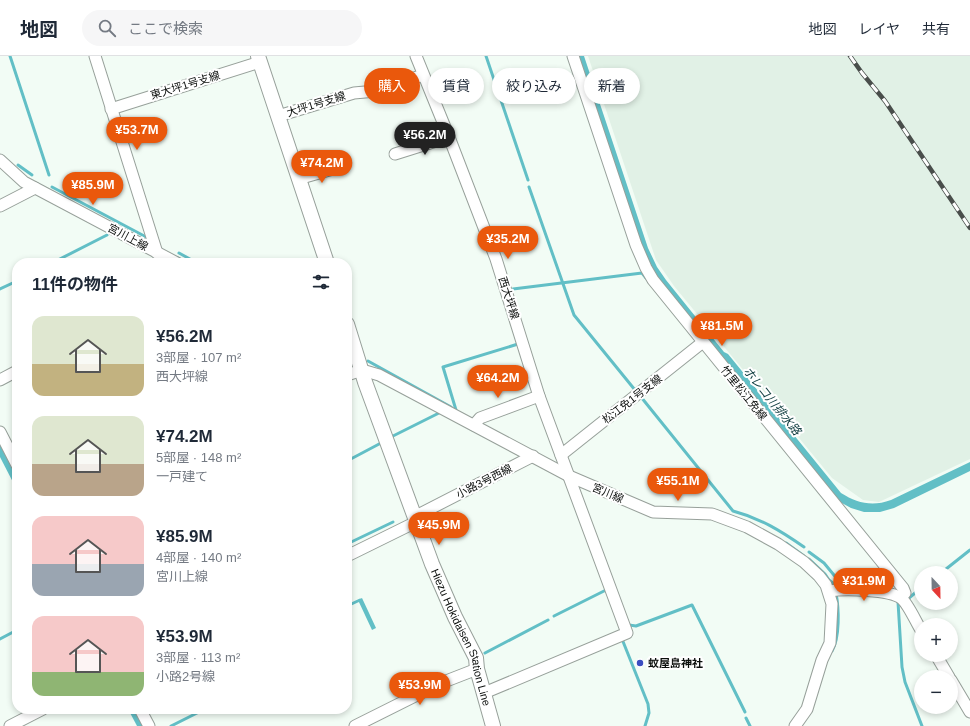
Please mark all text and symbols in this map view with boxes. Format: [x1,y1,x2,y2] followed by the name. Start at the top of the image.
[82,10,362,46] search box
[96,17,118,39] icon: search
[20,19,58,40] text: 地図
[128,20,203,37] text: ここで検索
[808,21,836,37] text: 地図
[858,21,900,37] text: レイヤ
[922,21,950,37] text: 共有
[364,68,420,104] chip: 購入
[428,68,484,104] chip: 賃貸
[492,68,576,104] chip: 絞り込み
[584,68,640,104] chip: 新着
[149,69,221,101] street label: 東大坪1号支線
[285,89,347,119] street label: 大坪1号支線
[104,117,170,151] pin: ¥53.7M
[115,122,159,137] text: ¥53.7M
[392,122,458,156] pin: ¥56.2M
[403,127,447,142] text: ¥56.2M
[289,150,355,184] pin: ¥74.2M
[300,155,344,170] text: ¥74.2M
[60,172,126,206] pin: ¥85.9M
[71,177,115,192] text: ¥85.9M
[106,221,150,253] street label: 宮川上線
[475,226,541,260] pin: ¥35.2M
[486,231,530,246] text: ¥35.2M
[310,271,332,293] icon: filters
[32,275,118,294] text: 11件の物件
[496,275,522,321] street label: 西大坪線
[689,313,755,347] pin: ¥81.5M
[700,318,744,333] text: ¥81.5M
[156,327,213,346] text: ¥56.2M
[64,332,112,380] icon: home
[156,350,241,365] text: 3部屋 · 107 m²
[719,364,769,422] street label: 竹里松江免線
[740,364,804,439] water label: ホレコ川排水路
[465,365,531,399] pin: ¥64.2M
[156,369,208,384] text: 西大坪線
[476,370,520,385] text: ¥64.2M
[600,372,664,426] street label: 松江免1号支線
[156,427,213,446] text: ¥74.2M
[64,432,112,480] icon: home
[156,450,241,465] text: 5部屋 · 148 m²
[454,462,514,500] street label: 小路3号西線
[645,468,711,502] pin: ¥55.1M
[156,469,208,484] text: 一戸建て
[656,473,700,488] text: ¥55.1M
[590,481,626,505] street label: 宮川線
[406,512,472,546] pin: ¥45.9M
[417,517,461,532] text: ¥45.9M
[156,527,213,546] text: ¥85.9M
[64,532,112,580] icon: home
[156,550,241,565] text: 4部屋 · 140 m²
[914,566,958,610] north arrow
[914,566,958,714] map controls
[429,567,493,707] street label: Hiezu Hokidaisen Station Line
[831,568,897,602] pin: ¥31.9M
[156,569,208,584] text: 宮川上線
[842,573,886,588] text: ¥31.9M
[914,618,958,662] button: +
[156,627,213,646] text: ¥53.9M
[64,632,112,680] icon: home
[156,650,240,665] text: 3部屋 · 113 m²
[648,657,703,669] place label: 蚊屋島神社
[635,658,645,668] marker: 蚊屋島神社
[156,669,215,684] text: 小路2号線
[914,670,958,714] button: −
[387,672,453,706] pin: ¥53.9M
[398,677,442,692] text: ¥53.9M

